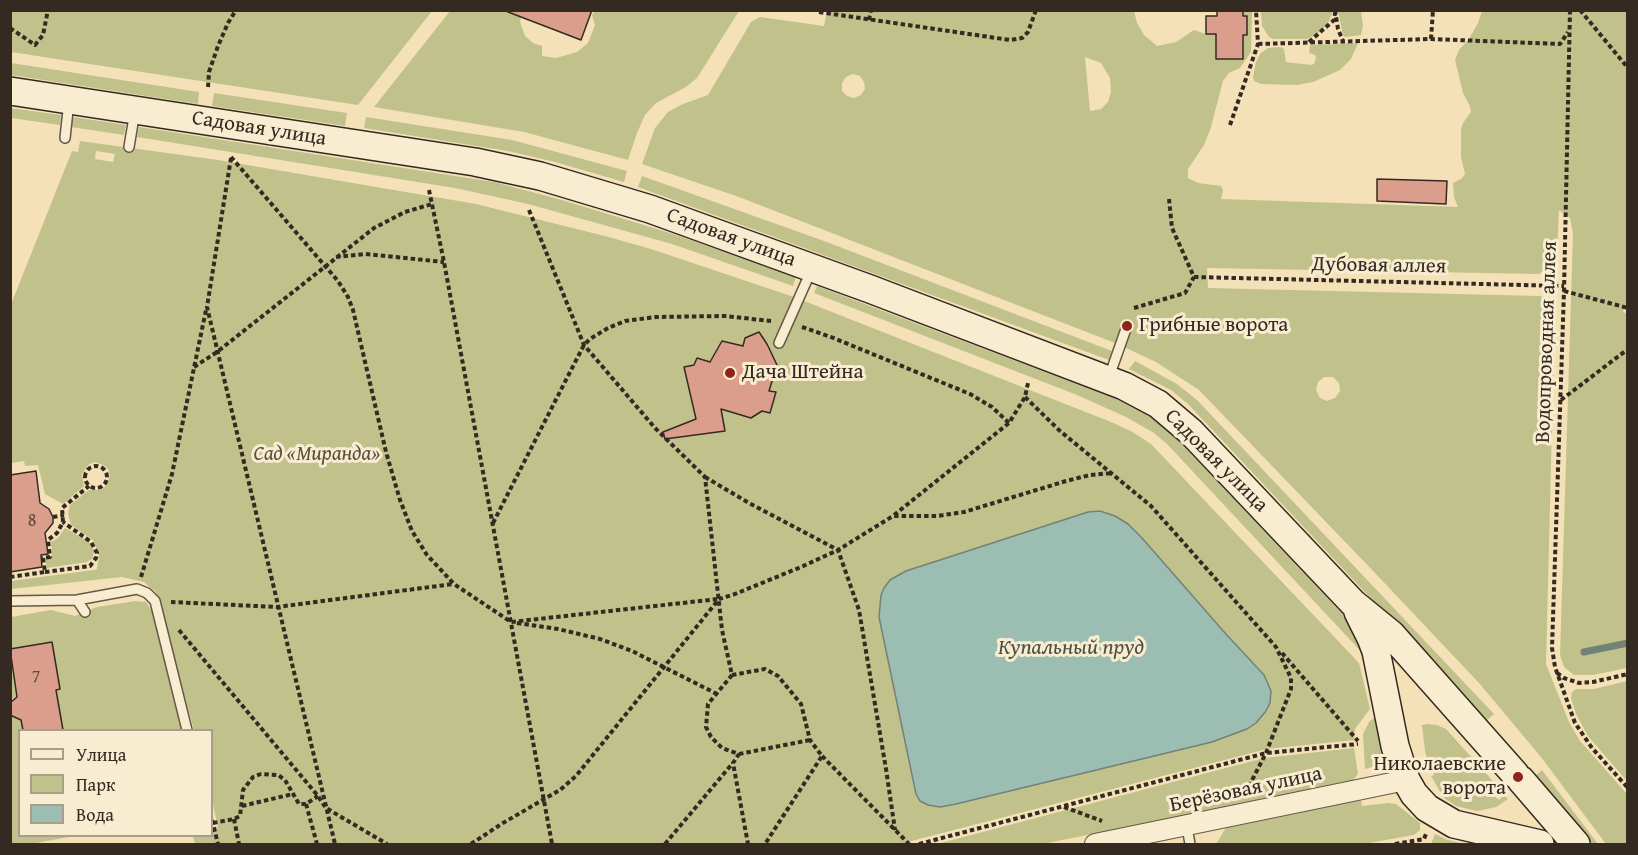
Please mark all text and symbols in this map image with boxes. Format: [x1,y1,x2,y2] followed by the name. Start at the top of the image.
[190,106,328,152] street label: Садовая улица
[663,203,799,273] street label: Садовая улица
[1531,241,1563,443] street label: Водопроводная аллея
[1311,252,1447,280] street label: Дубовая аллея
[1139,313,1288,339] place label: Грибные ворота
[1120,319,1134,333] marker: Грибные ворота
[742,360,864,386] place label: Дача Штейна
[723,366,737,380] marker: Дача Штейна
[1159,404,1273,518] street label: Садовая улица
[254,442,380,468] park label: Сад «Миранда»
[28,510,36,532] house number: 8
[998,635,1144,661] water label: Купальный пруд
[32,666,40,688] house number: 7
[18,729,213,837] legend
[76,741,126,768] text: Улица
[1374,752,1506,802] place label: Николаевские ворота
[1168,762,1324,818] street label: Берёзовая улица
[1511,770,1525,784] marker: Николаевские ворота
[76,771,115,798] text: Парк
[76,801,114,828] text: Вода

